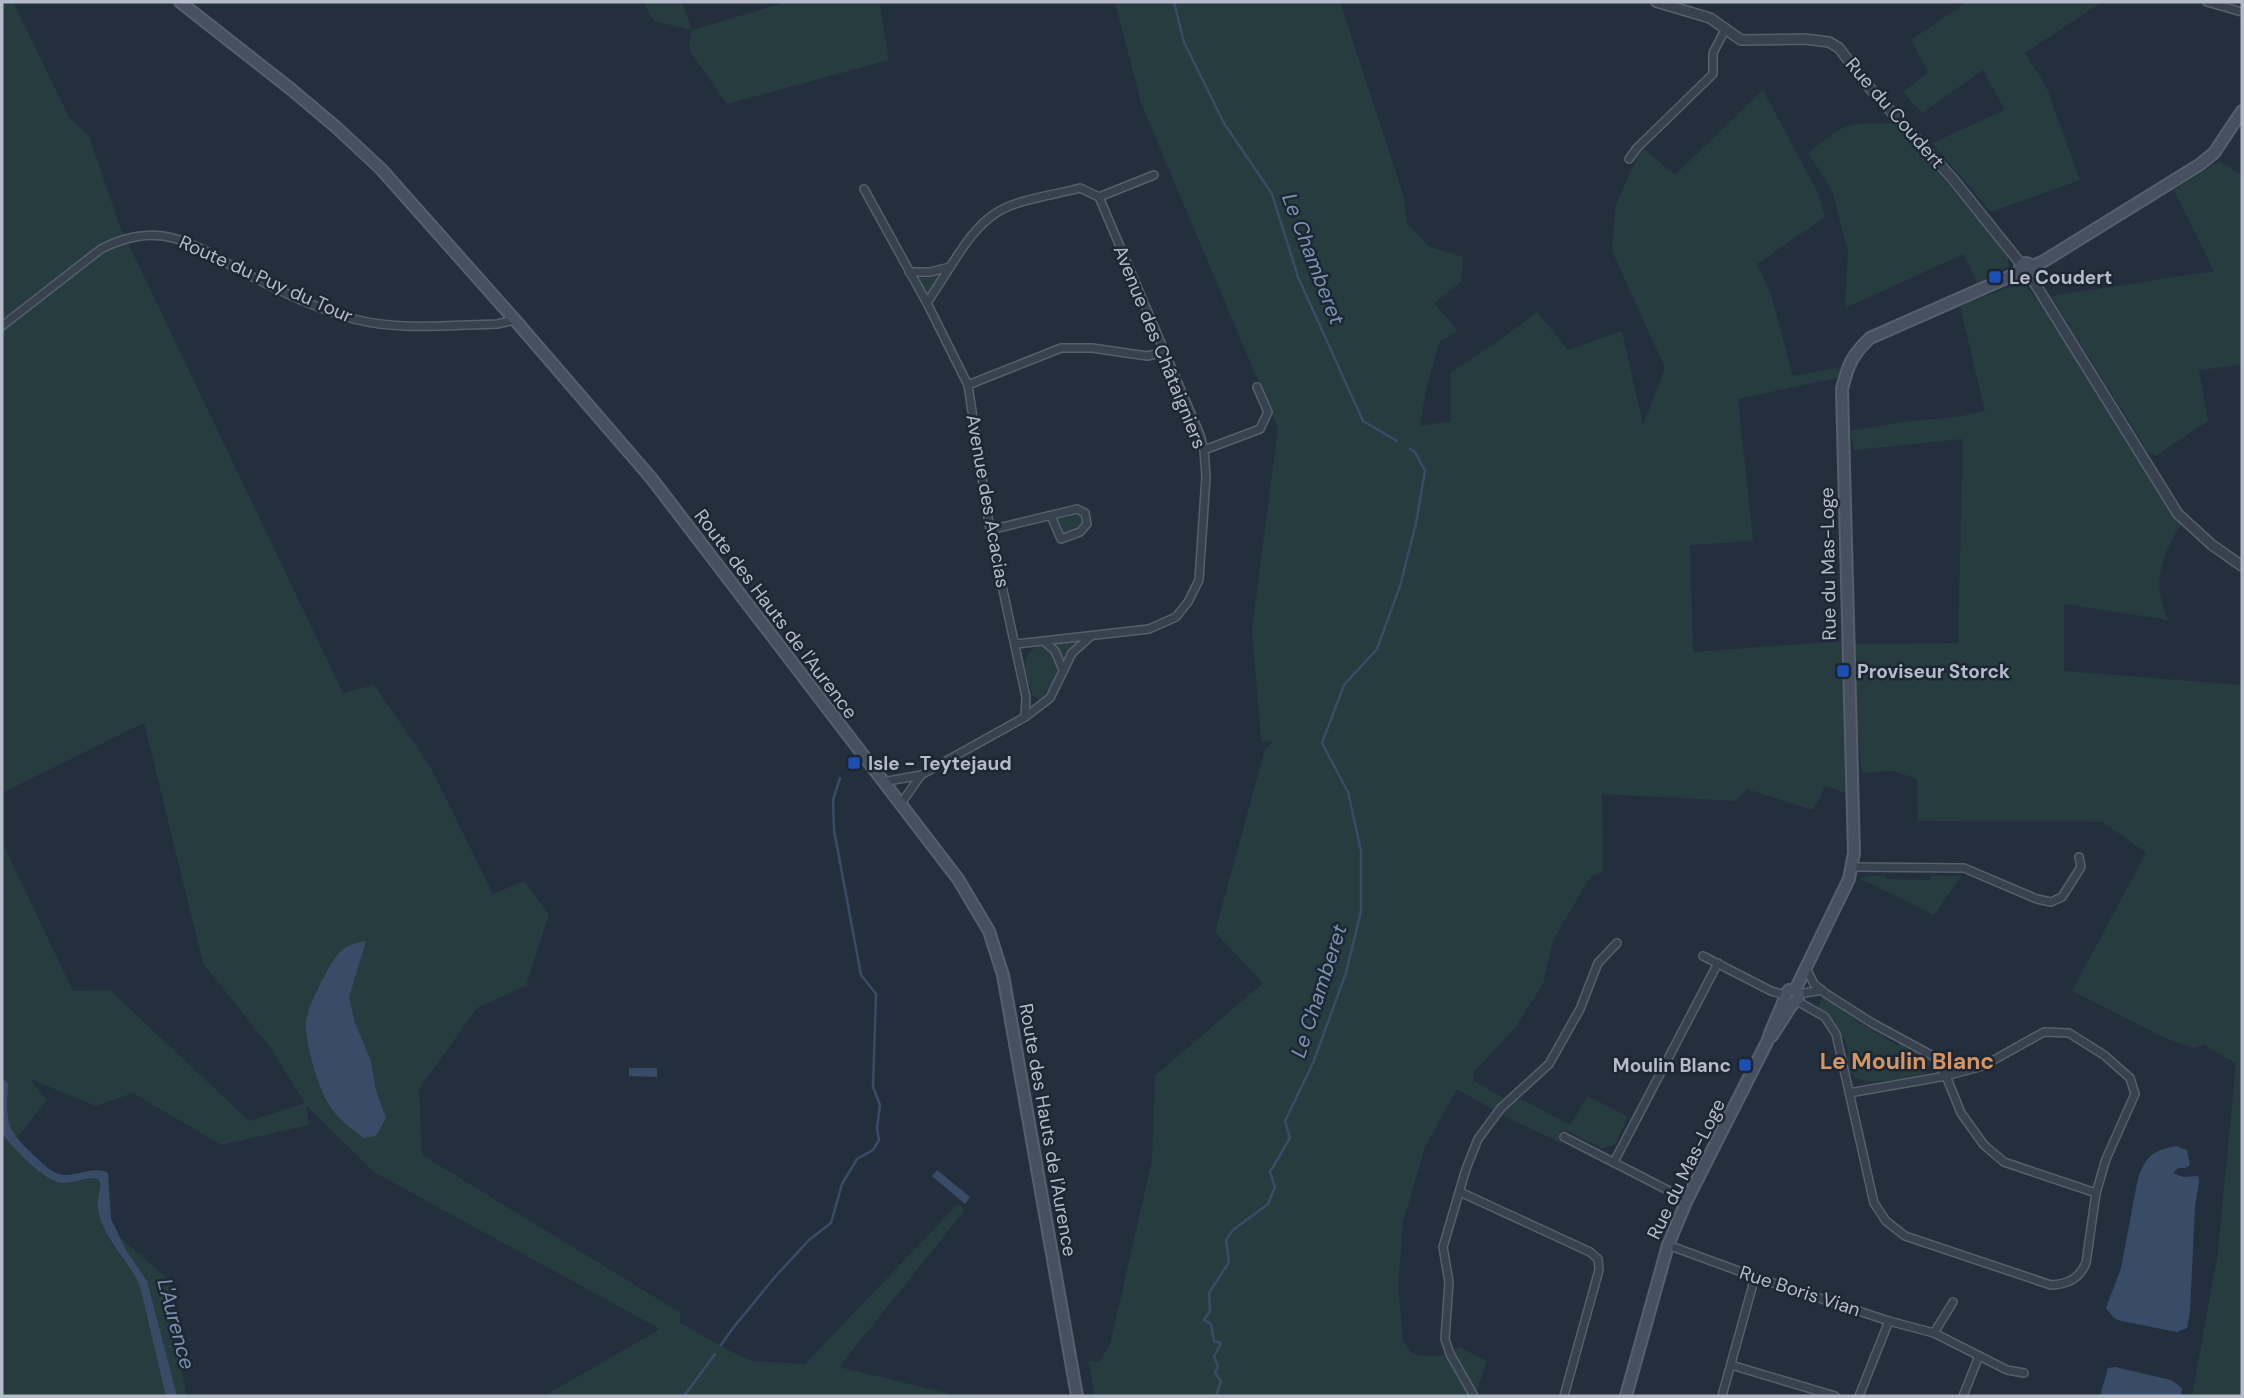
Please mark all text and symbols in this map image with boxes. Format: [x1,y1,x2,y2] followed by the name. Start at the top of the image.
[1840,52,1950,174] street label: Rue du Coudert
[1275,189,1351,329] water label: Le Chamberet
[175,229,357,329] street label: Route du Puy du Tour
[1108,242,1212,452] street label: Avenue des Châtaigniers
[2009,265,2112,290] place label: Le Coudert
[1987,269,2003,285] marker: Le Coudert
[960,412,1016,590] street label: Avenue des Acacias
[1814,487,1842,641] street label: Rue du Mas-Loge
[689,504,863,724] street label: Route des Hauts de l'Aurence
[1857,659,2010,684] place label: Proviseur Storck
[1835,663,1851,679] marker: Proviseur Storck
[868,751,1012,776] place label: Isle - Teytejaud
[846,755,862,771] marker: Isle - Teytejaud
[1284,920,1354,1061] water label: Le Chamberet
[1013,1001,1083,1259] street label: Route des Hauts de l'Aurence
[1820,1046,1994,1076] district label: Le Moulin Blanc
[1613,1053,1731,1078] place label: Moulin Blanc
[1737,1057,1753,1073] marker: Moulin Blanc
[1641,1095,1731,1243] street label: Rue du Mas-Loge
[1736,1260,1864,1322] street label: Rue Boris Vian
[150,1276,202,1372] water label: L'Aurence

